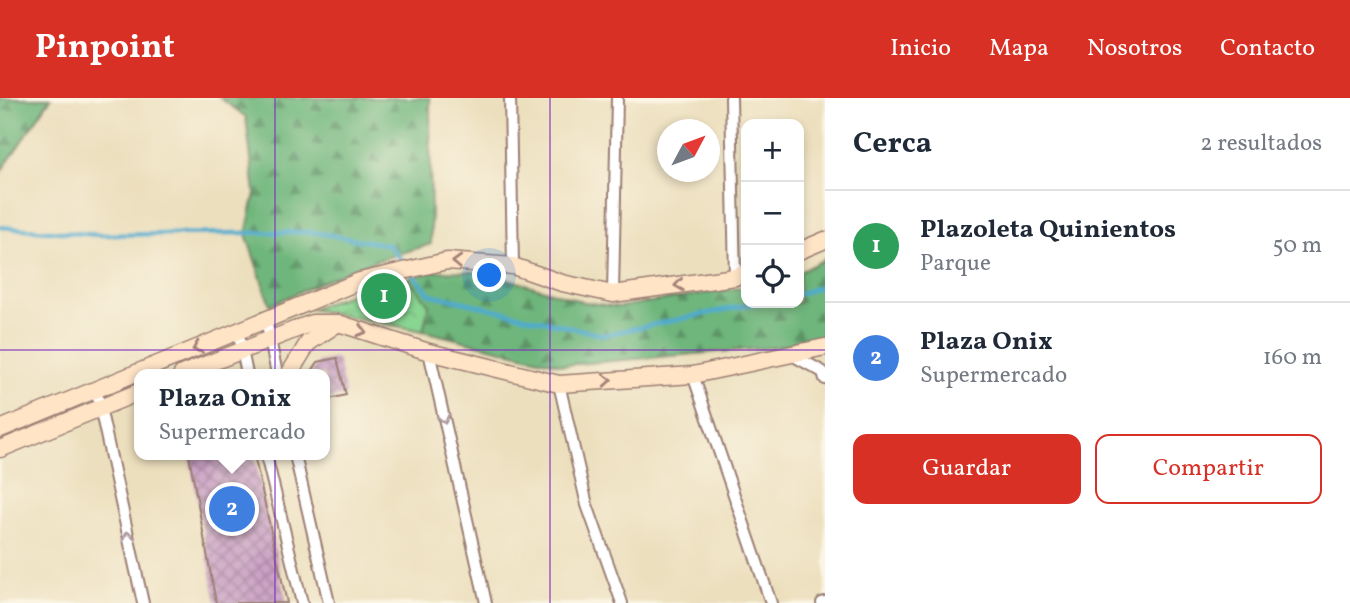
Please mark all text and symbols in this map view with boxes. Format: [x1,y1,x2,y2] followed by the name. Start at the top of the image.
[35,26,175,72] text: Pinpoint
[890,32,951,66] text: Inicio
[989,32,1049,66] text: Mapa
[1087,32,1182,66] text: Nosotros
[1220,32,1315,66] text: Contacto
[657,119,720,182] north arrow
[741,119,804,308] map controls
[741,119,804,182] button: +
[853,123,932,165] text: Cerca
[1200,128,1322,160] text: 2 resultados
[741,182,804,245] button: −
[920,212,1176,248] text: Plazoleta Quinientos
[871,230,881,262] text: 1
[1273,230,1322,262] text: 50 m
[741,245,804,308] button: locate
[920,248,991,280] text: Parque
[451,254,462,269] one-way arrow
[472,258,506,292] your location
[361,270,407,322] pin: 1
[674,277,685,292] one-way arrow
[355,323,368,337] one-way arrow
[920,324,1053,360] text: Plaza Onix
[192,339,204,353] one-way arrow
[870,342,882,374] text: 2
[1263,342,1322,374] text: 160 m
[920,360,1067,392] text: Supermercado
[134,369,330,460] popup
[602,373,613,388] one-way arrow
[158,381,291,417] text: Plaza Onix
[436,413,450,425] one-way arrow
[158,417,306,449] text: Supermercado
[853,434,1081,504] button: Guardar
[1095,434,1322,504] button: Compartir
[209,483,255,535] pin: 2
[122,530,136,542] one-way arrow

